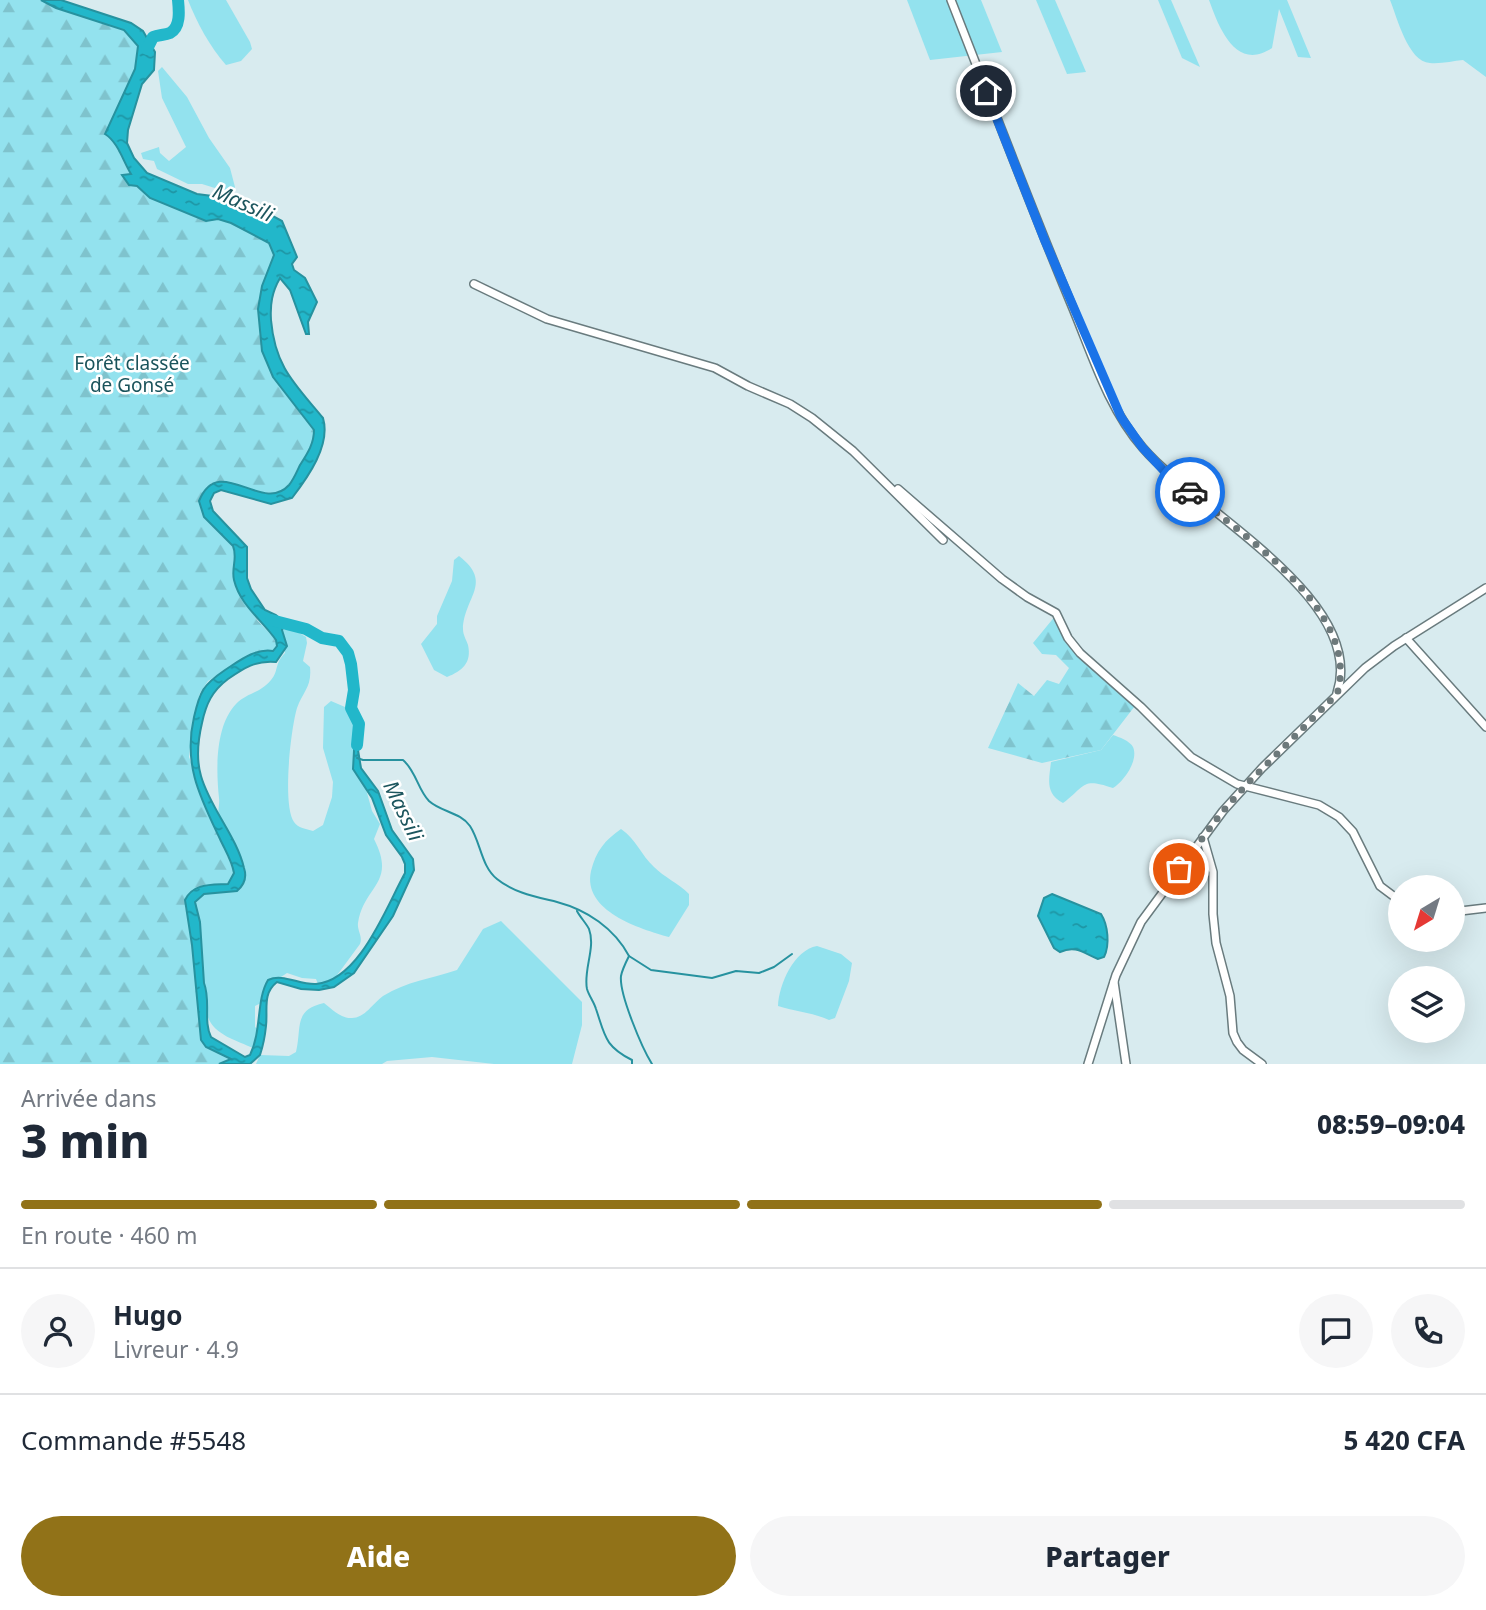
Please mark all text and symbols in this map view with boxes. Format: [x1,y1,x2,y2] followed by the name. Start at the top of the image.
[956,61,1016,121] pin
[967,72,1005,110] icon: home
[208,176,279,228] water label: Massili
[74,350,190,398] park label: Forêt classée de Gonsé
[1155,457,1225,527] courier
[1171,473,1209,511] icon: car
[377,776,431,846] water label: Massili
[1149,839,1209,899] pin
[1160,850,1198,888] icon: bag
[1388,875,1465,952] north arrow
[1388,875,1465,1043] map controls
[1388,966,1465,1043] button: layers
[21,1082,157,1114] text: Arrivée dans
[1317,1106,1465,1142] text: 08:59–09:04
[21,1109,150,1171] text: 3 min
[21,1219,198,1251] text: En route · 460 m
[21,1294,95,1368] button: person
[1299,1294,1373,1368] button: chat
[1391,1294,1465,1368] button: phone
[113,1297,182,1333] text: Hugo
[113,1333,239,1365] text: Livreur · 4.9
[21,1422,246,1458] text: Commande #5548
[1344,1422,1465,1458] text: 5 420 CFA
[21,1516,736,1596] button: Aide
[750,1516,1465,1596] button: Partager

